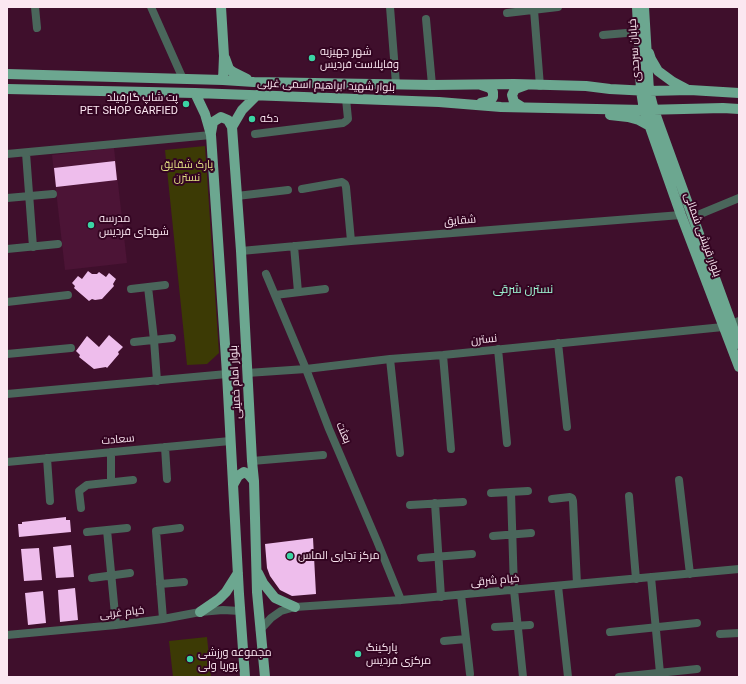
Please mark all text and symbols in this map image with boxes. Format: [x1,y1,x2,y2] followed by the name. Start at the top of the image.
[626,18,644,82] street label: خیابان سرحدی
[320,45,399,71] place label: شهر جهیزیه وفاپلاست فردیس
[307,53,317,63] marker: شهر جهیزیه وفاپلاست فردیس
[257,77,395,95] street label: بلوار شهید ابراهیم اسمی غربی
[80,91,178,117] place label: پت شاپ گارفیلد PET SHOP GARFIED
[181,99,191,109] marker: پت شاپ گارفیلد PET SHOP GARFIED
[260,112,279,126] place label: دکه
[247,114,257,124] marker: دکه
[161,158,213,184] park label: پارک شقایق نسترن
[681,191,723,279] street label: بلوار قریشی شمالی
[99,212,169,238] place label: مدرسه شهدای فردیس
[443,213,477,229] street label: شقایق
[86,220,96,230] marker: مدرسه شهدای فردیس
[493,283,553,297] district label: نسترن شرقی
[470,332,498,348] street label: نسترن
[227,345,245,419] street label: بلوار امام خمینی
[333,420,353,446] street label: بعثت
[101,432,135,448] street label: سعادت
[298,549,380,563] place label: مرکز تجاری الماس
[285,551,295,561] marker: مرکز تجاری الماس
[470,572,520,590] street label: خیام شرقی
[99,604,145,622] street label: خیام غربی
[366,641,431,667] place label: پارکینگ مرکزی فردیس
[198,646,272,672] place label: مجموعه ورزشی پوریا ولی
[353,649,363,659] marker: پارکینگ مرکزی فردیس
[185,654,195,664] marker: مجموعه ورزشی پوریا ولی

